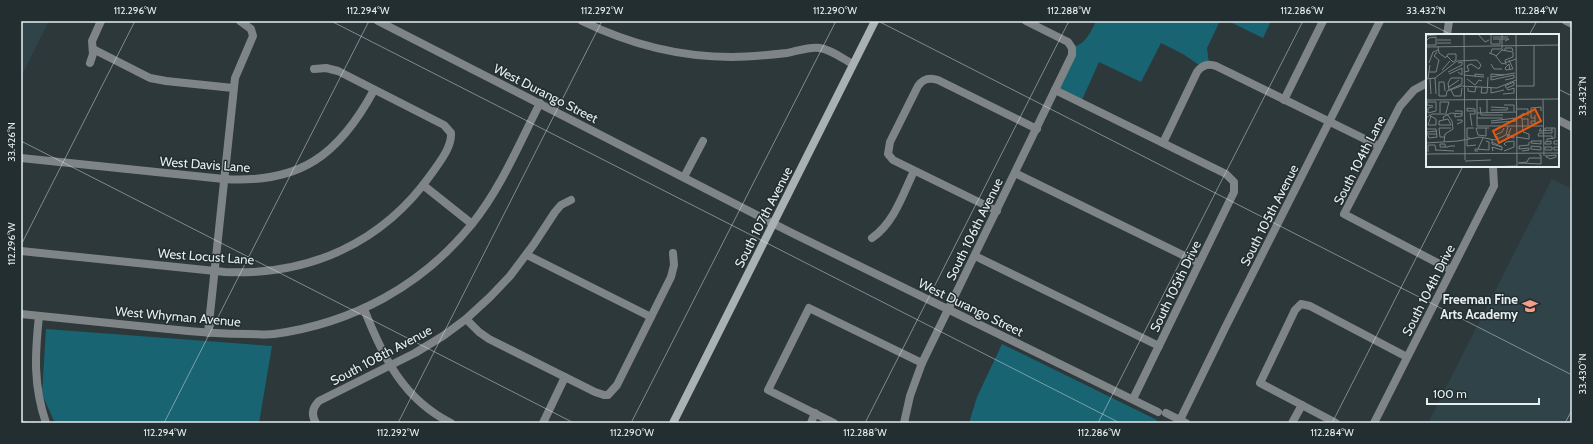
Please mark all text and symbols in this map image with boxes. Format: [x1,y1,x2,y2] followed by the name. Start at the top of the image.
[114,4,157,17] text: 112.296°W
[347,4,390,17] text: 112.294°W
[581,4,624,17] text: 112.292°W
[813,4,858,17] text: 112.290°W
[1047,4,1091,17] text: 112.288°W
[1280,4,1324,17] text: 112.286°W
[1406,4,1446,17] text: 33.432°N
[1514,4,1558,17] text: 112.284°W
[1426,34,1559,167] inset map
[491,60,601,126] street label: West Durango Street
[1576,76,1589,116] text: 33.432°N
[1330,113,1388,207] street label: South 104th Lane
[5,122,18,162] text: 33.426°N
[159,153,251,175] street label: West Davis Lane
[1236,161,1302,268] street label: South 105th Avenue
[731,164,796,270] street label: South 107th Avenue
[942,175,1006,283] street label: South 106th Avenue
[5,222,18,265] text: 112.296°W
[1146,237,1204,334] street label: South 105th Drive
[1398,241,1458,338] street label: South 104th Drive
[157,245,255,267] street label: West Locust Lane
[916,275,1027,340] street label: West Durango Street
[1440,291,1518,322] place label: Freeman Fine Arts Academy
[1521,297,1539,315] school or university icon: Freeman Fine Arts Academy
[115,303,242,329] street label: West Whyman Avenue
[328,321,435,389] street label: South 108th Avenue
[1576,353,1589,395] text: 33.430°N
[1427,380,1539,406] scale bar
[1433,386,1467,401] text: 100 m
[144,426,187,439] text: 112.294°W
[377,426,420,439] text: 112.292°W
[610,426,655,439] text: 112.290°W
[843,426,887,439] text: 112.288°W
[1077,426,1121,439] text: 112.286°W
[1310,426,1354,439] text: 112.284°W

